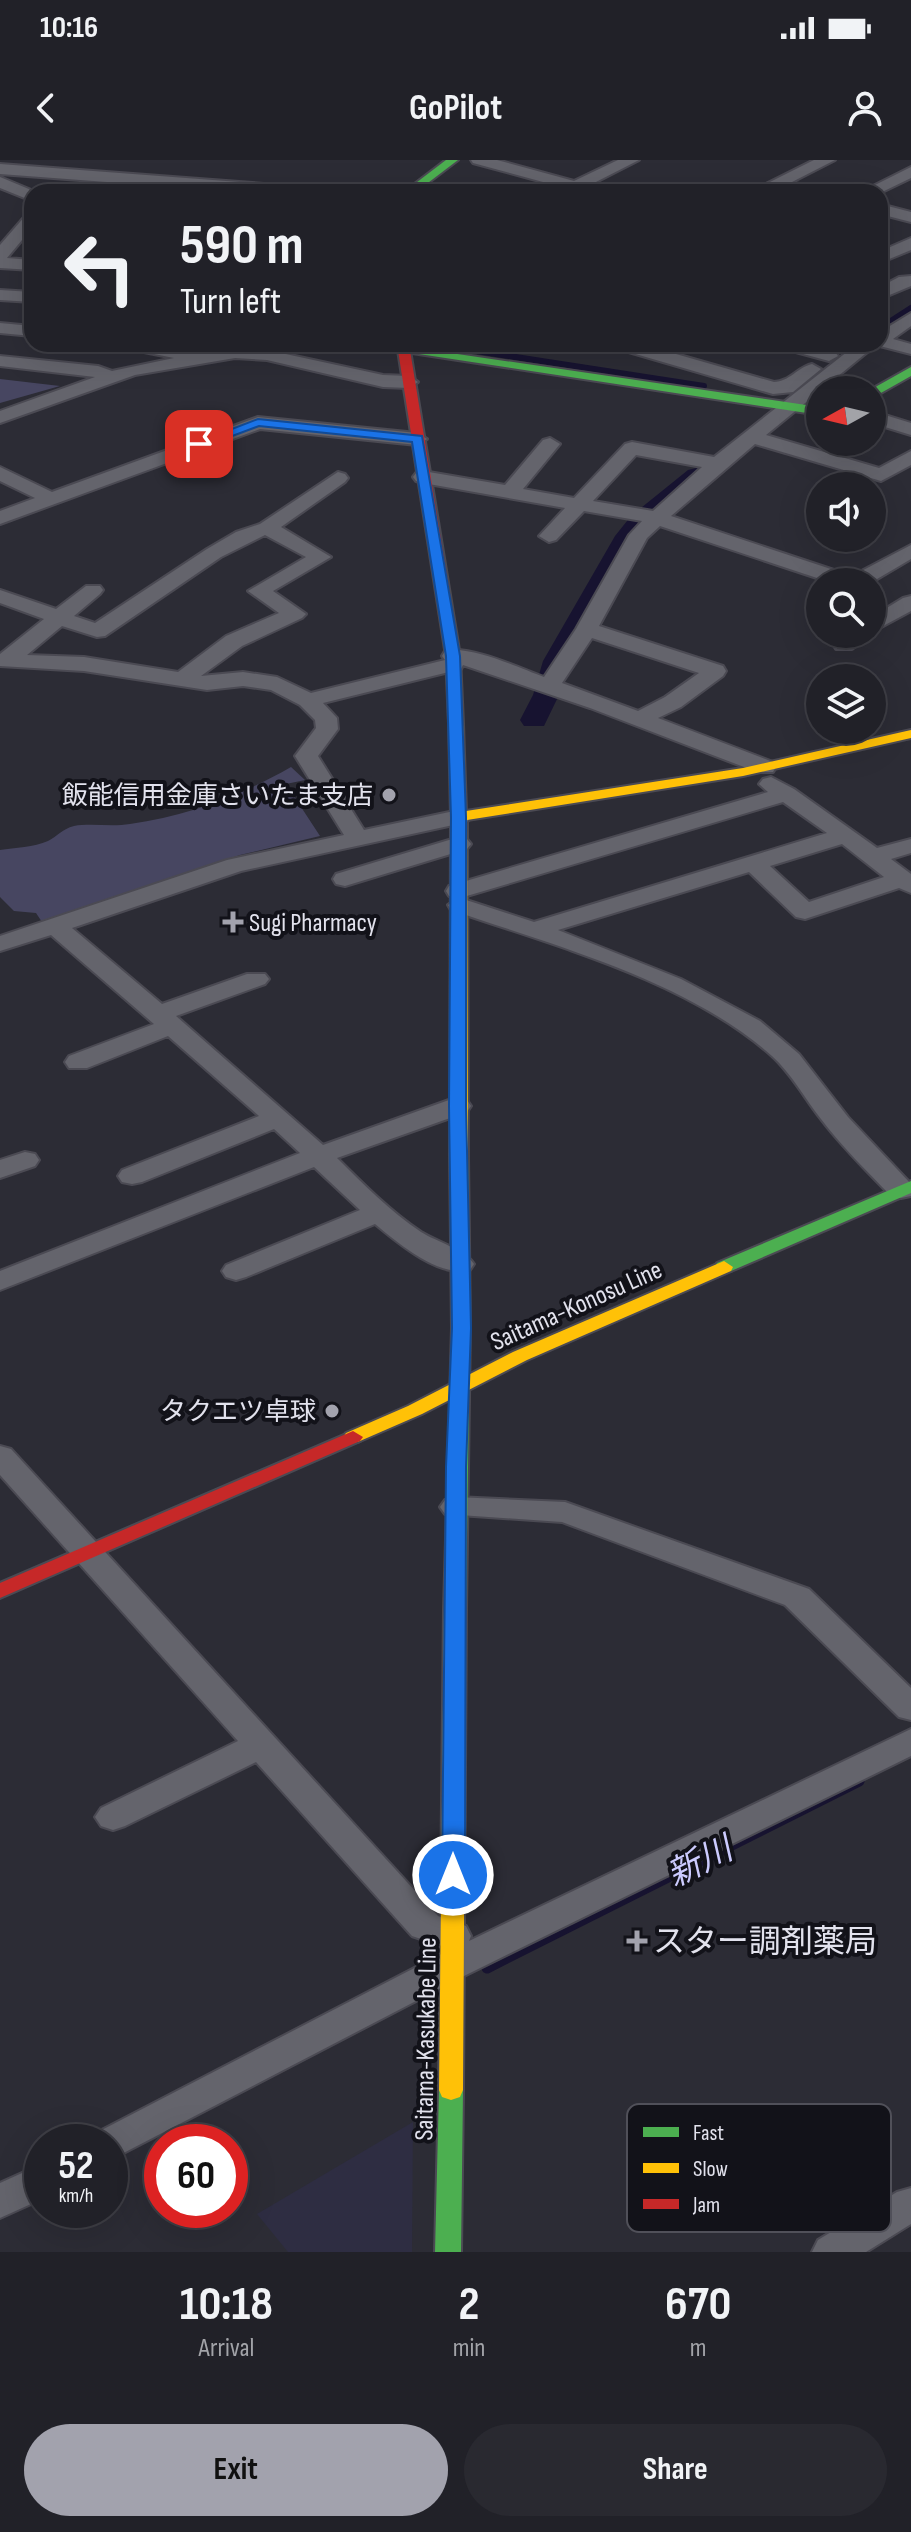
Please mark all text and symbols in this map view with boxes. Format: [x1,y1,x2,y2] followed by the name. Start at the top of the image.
[40,10,98,46] text: 10:16
[24,86,68,130] icon: back
[843,86,887,130] icon: person
[409,87,502,130] text: GoPilot
[180,213,304,280] text: 590 m
[48,216,152,320] icon: left
[180,281,281,324] text: Turn left
[806,376,886,456] north arrow
[806,376,886,744] map controls
[165,410,233,478] pin
[177,422,221,466] icon: arrive
[806,472,886,552] button: sound
[806,568,886,648] button: search
[806,664,886,744] button: layers
[62,781,373,812] place label: 飯能信用金庫さいたま支店
[380,786,398,804] marker: 飯能信用金庫さいたま支店
[249,908,377,939] place label: Sugi Pharmacy
[224,913,242,931] marker: Sugi Pharmacy
[486,1255,667,1358] street label: Saitama-Konosu Line
[160,1397,316,1428] place label: タクエツ卓球
[323,1402,341,1420] marker: タクエツ卓球
[660,1827,742,1896] water label: 新川
[411,1833,495,1917] position arrow
[653,1923,877,1962] place label: スター調剤薬局
[628,1932,646,1950] marker: スター調剤薬局
[409,1937,444,2141] street label: Saitama-Kasukabe Line
[627,2104,891,2232] legend
[693,2120,724,2147] text: Fast
[144,2124,248,2228] speed limit sign: 60
[58,2142,94,2190] text: 52
[693,2156,728,2183] text: Slow
[59,2184,93,2208] text: km/h
[692,2192,720,2219] text: Jam
[180,2276,273,2333] text: 10:18
[459,2276,480,2333] text: 2
[665,2276,731,2333] text: 670
[198,2333,254,2364] text: Arrival
[453,2333,485,2364] text: min
[690,2333,707,2364] text: m
[24,2424,448,2516] button: Exit
[464,2424,887,2516] button: Share

